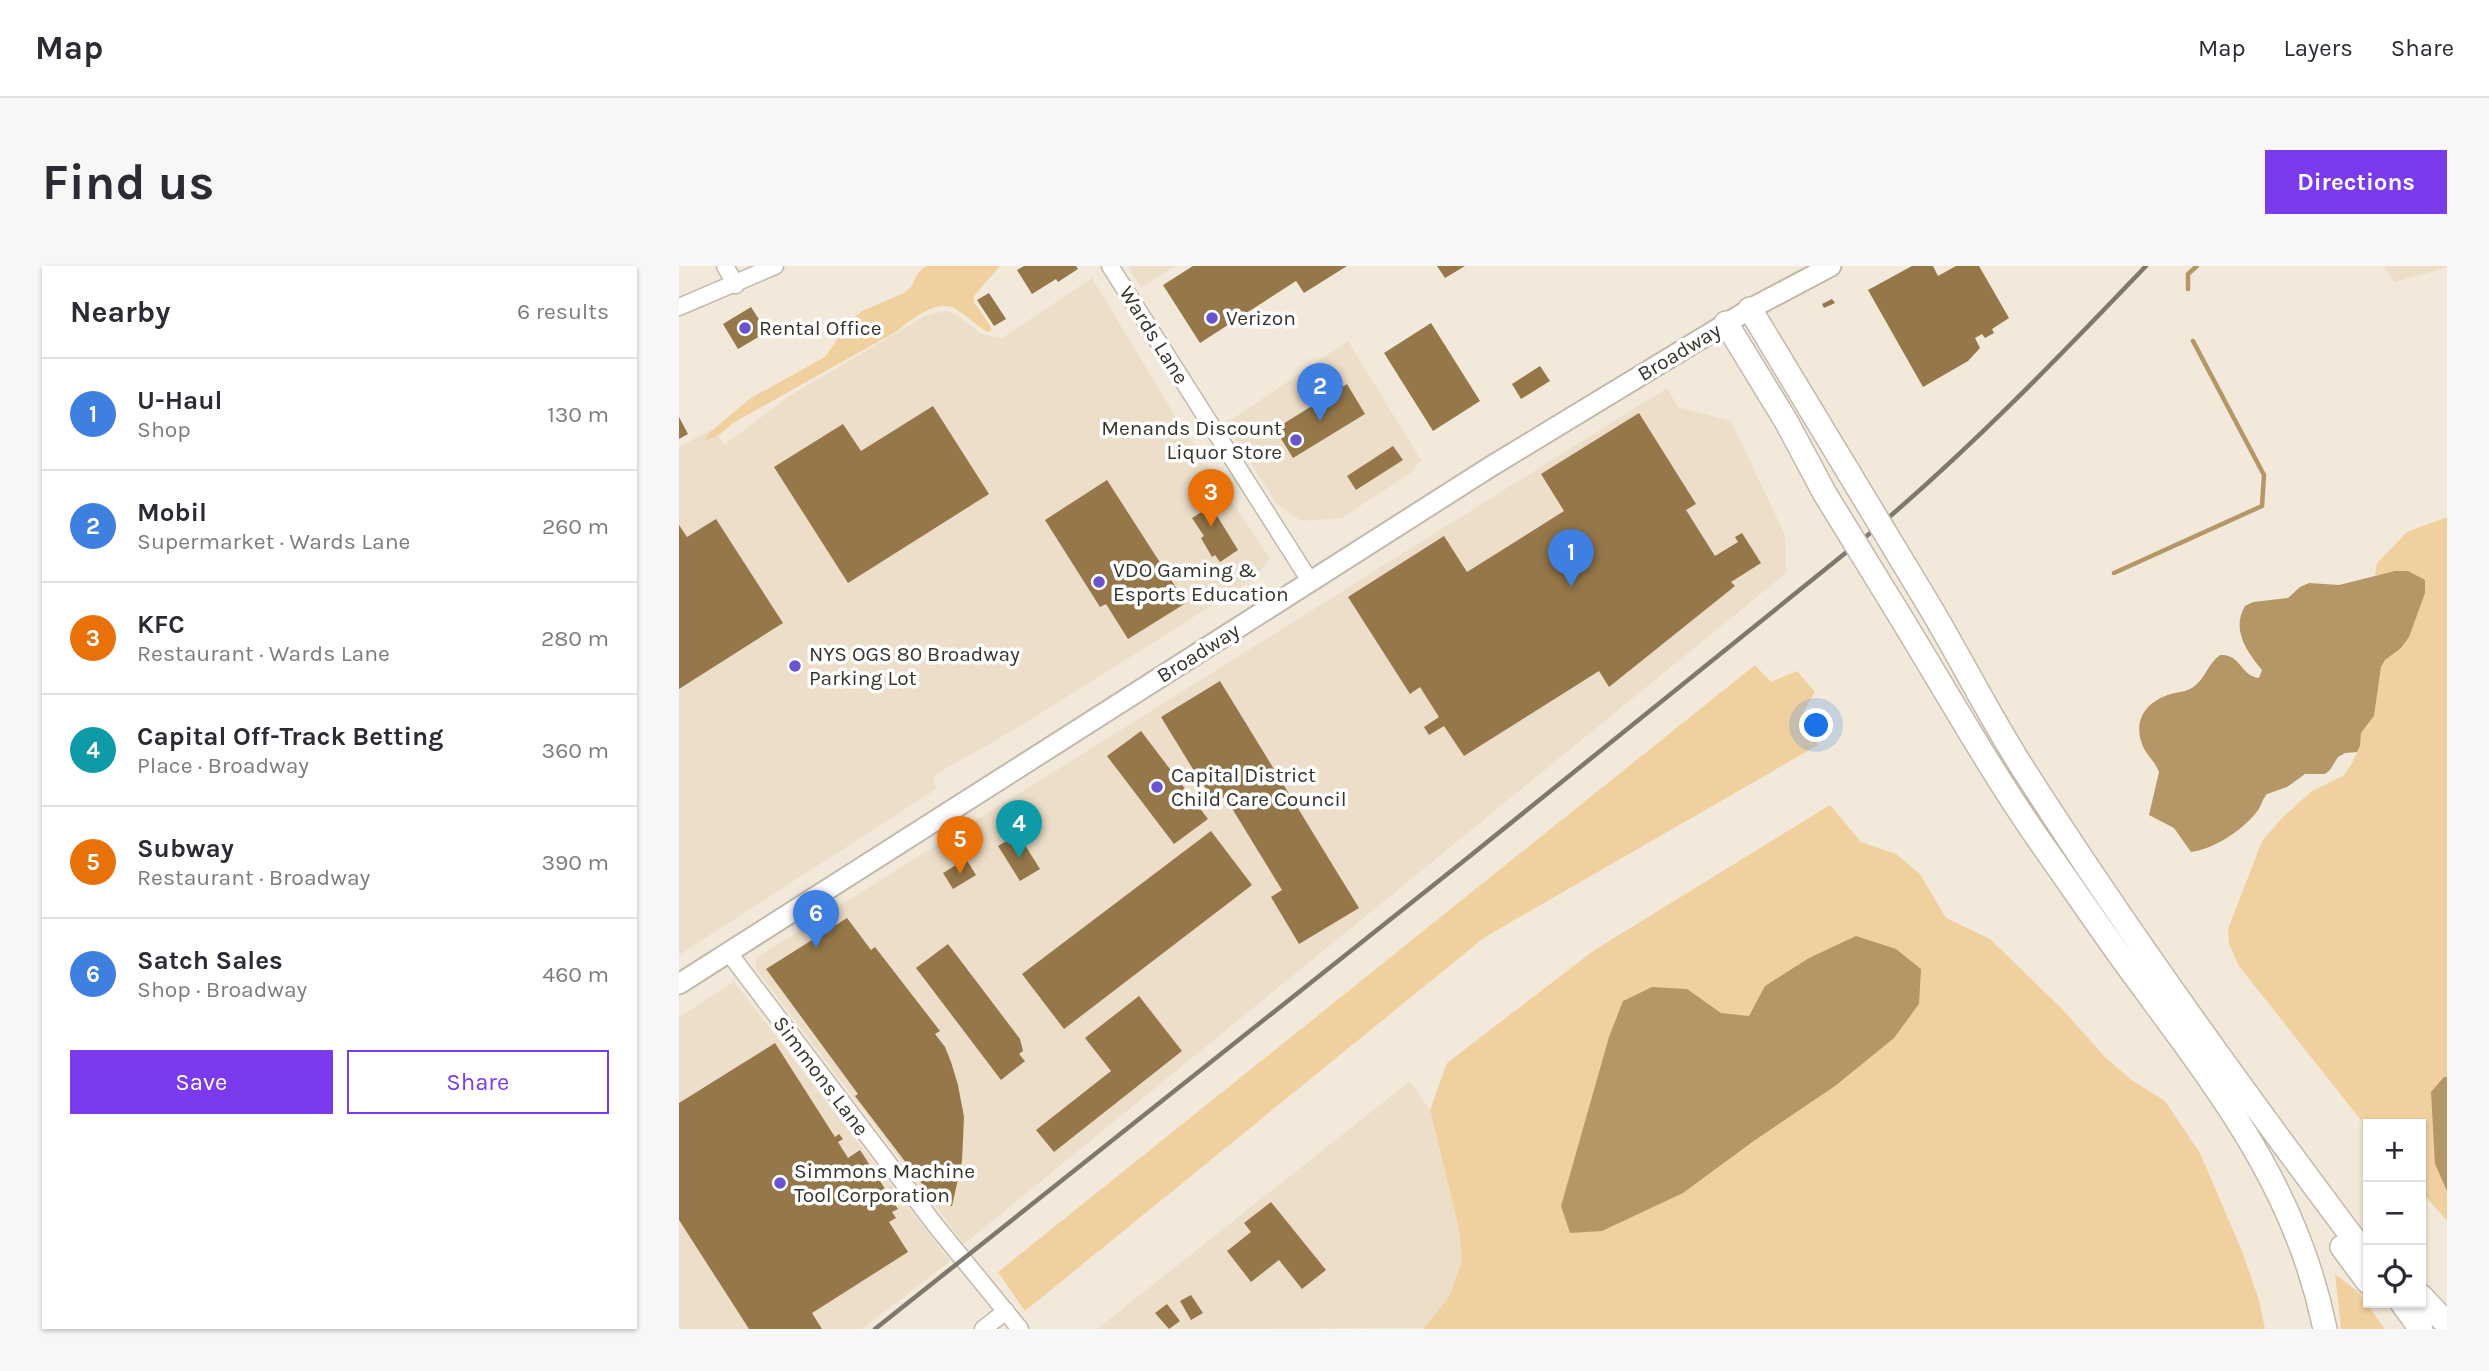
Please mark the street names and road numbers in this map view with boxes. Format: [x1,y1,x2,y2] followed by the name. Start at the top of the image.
[1115,282,1193,388] street label: Wards Lane
[1633,318,1725,386] street label: Broadway
[1152,618,1244,688] street label: Broadway
[768,1012,874,1140] street label: Simmons Lane

